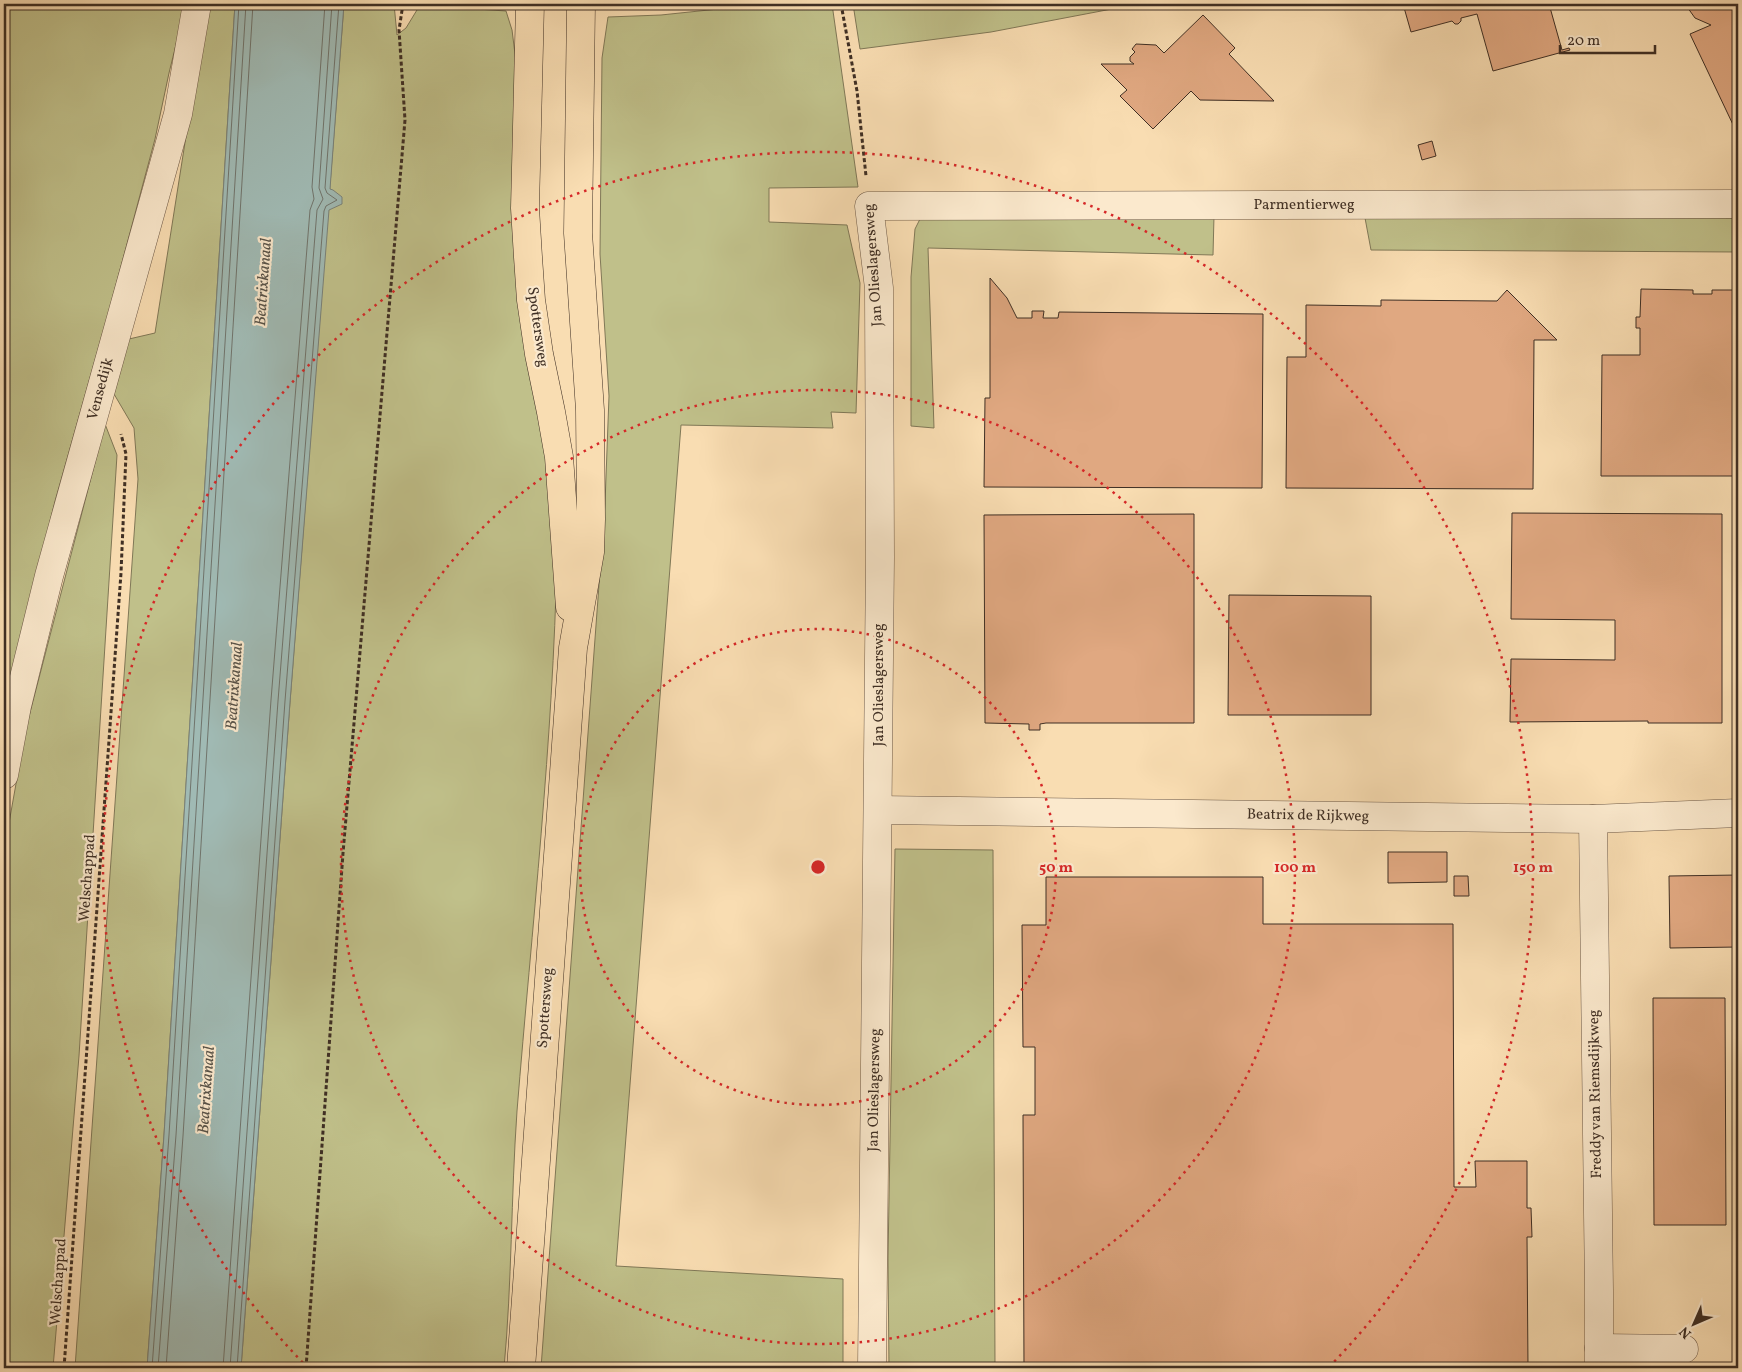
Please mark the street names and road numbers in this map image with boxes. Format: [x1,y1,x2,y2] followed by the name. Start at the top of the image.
[1253,195,1355,216] street label: Parmentierweg
[859,202,889,327] street label: Jan Olieslagersweg
[521,286,553,369] street label: Spottersweg
[83,356,119,422] street label: Vensedijk
[869,623,890,747] street label: Jan Olieslagersweg
[1247,804,1370,828] street label: Beatrix de Rijkweg
[74,834,102,922] street label: Welschappad
[533,967,559,1049] street label: Spottersweg
[1584,1009,1608,1179] street label: Freddy van Riemsdijkweg
[863,1028,887,1152] street label: Jan Olieslagersweg
[45,1238,73,1326] street label: Welschappad

